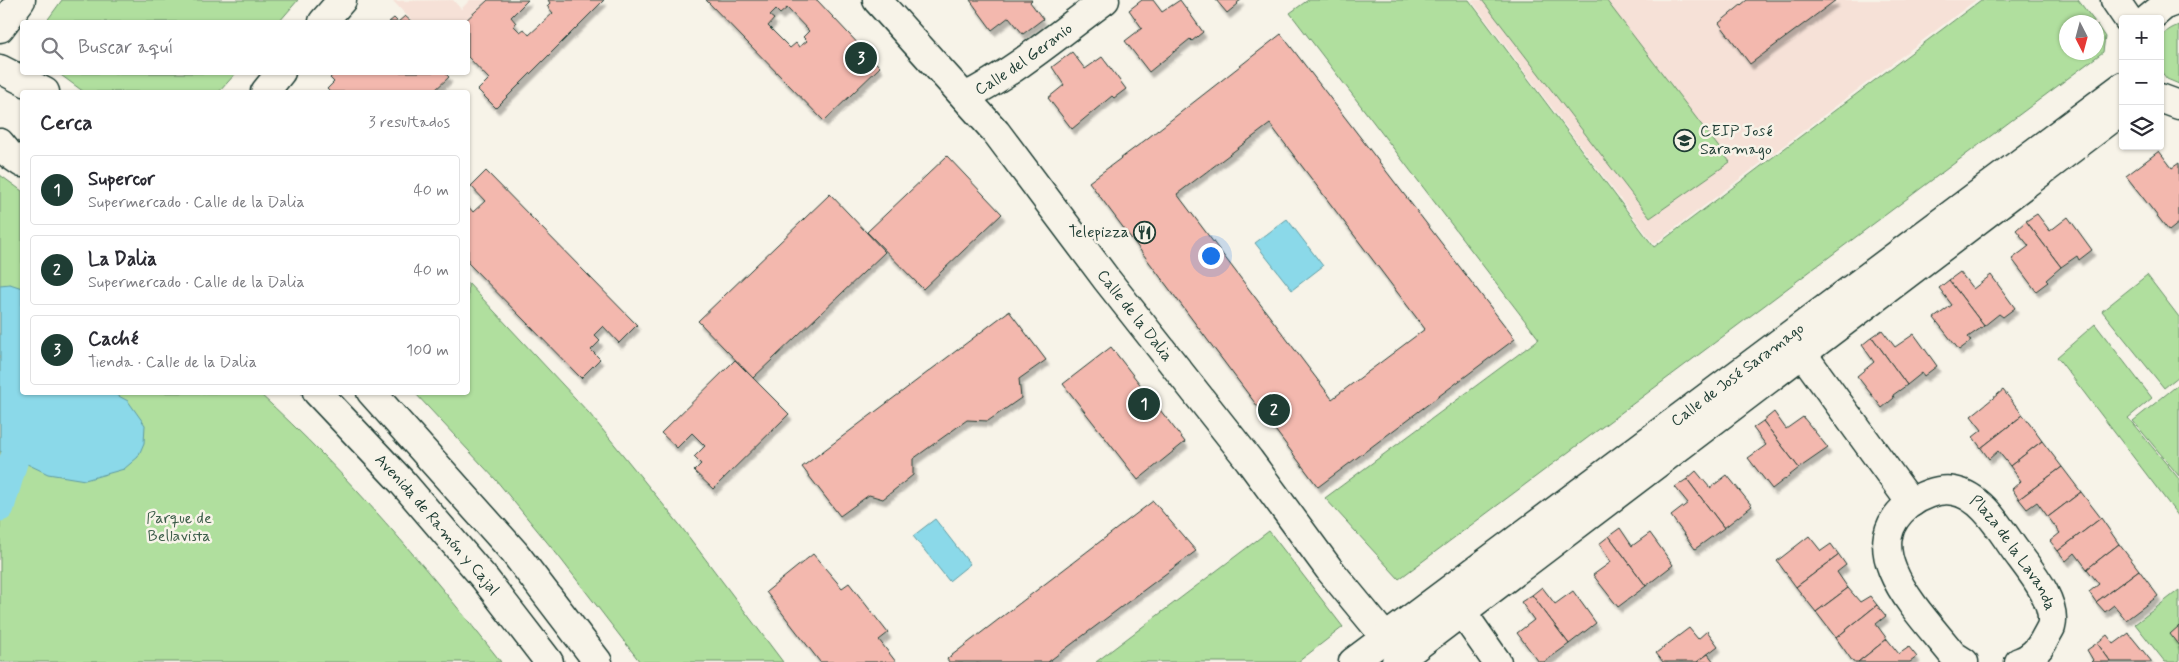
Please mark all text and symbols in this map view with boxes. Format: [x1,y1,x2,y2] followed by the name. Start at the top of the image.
[2059,15,2104,60] north arrow
[2119,15,2164,150] map controls
[2119,15,2164,60] button: +
[971,18,1077,100] street label: Calle del Geranio
[20,20,470,75] search box
[38,34,66,62] icon: search
[78,35,173,60] text: Buscar aquí
[845,39,877,77] pin: 3
[2119,60,2164,105] button: −
[2119,105,2164,150] button: layers
[40,109,93,137] text: Cerca
[369,112,450,133] text: 3 resultados
[1700,121,1773,160] place label: CEIP José Saramago
[1672,128,1696,152] school or university icon: CEIP José Saramago
[88,167,155,192] text: Supercor
[53,180,61,201] text: 1
[413,180,449,201] text: 40 m
[88,192,305,213] text: Supermercado · Calle de la Dalia
[1133,220,1157,244] restaurant icon: Telepizza
[1069,222,1129,243] place label: Telepizza
[1198,243,1224,269] your location
[88,247,157,272] text: La Dalia
[53,260,61,281] text: 2
[413,260,449,281] text: 40 m
[1092,265,1178,366] street label: Calle de la Dalia
[88,272,305,293] text: Supermercado · Calle de la Dalia
[1666,318,1808,431] street label: Calle de José Saramago
[88,327,138,352] text: Caché
[53,340,61,361] text: 3
[406,340,449,361] text: 100 m
[88,352,257,373] text: Tienda · Calle de la Dalia
[1128,385,1160,423] pin: 1
[1258,391,1290,429] pin: 2
[370,449,504,600] street label: Avenida de Ramón y Cajal
[1966,490,2061,613] street label: Plaza de la Lavanda
[146,508,212,547] park label: Parque de Bellavista

